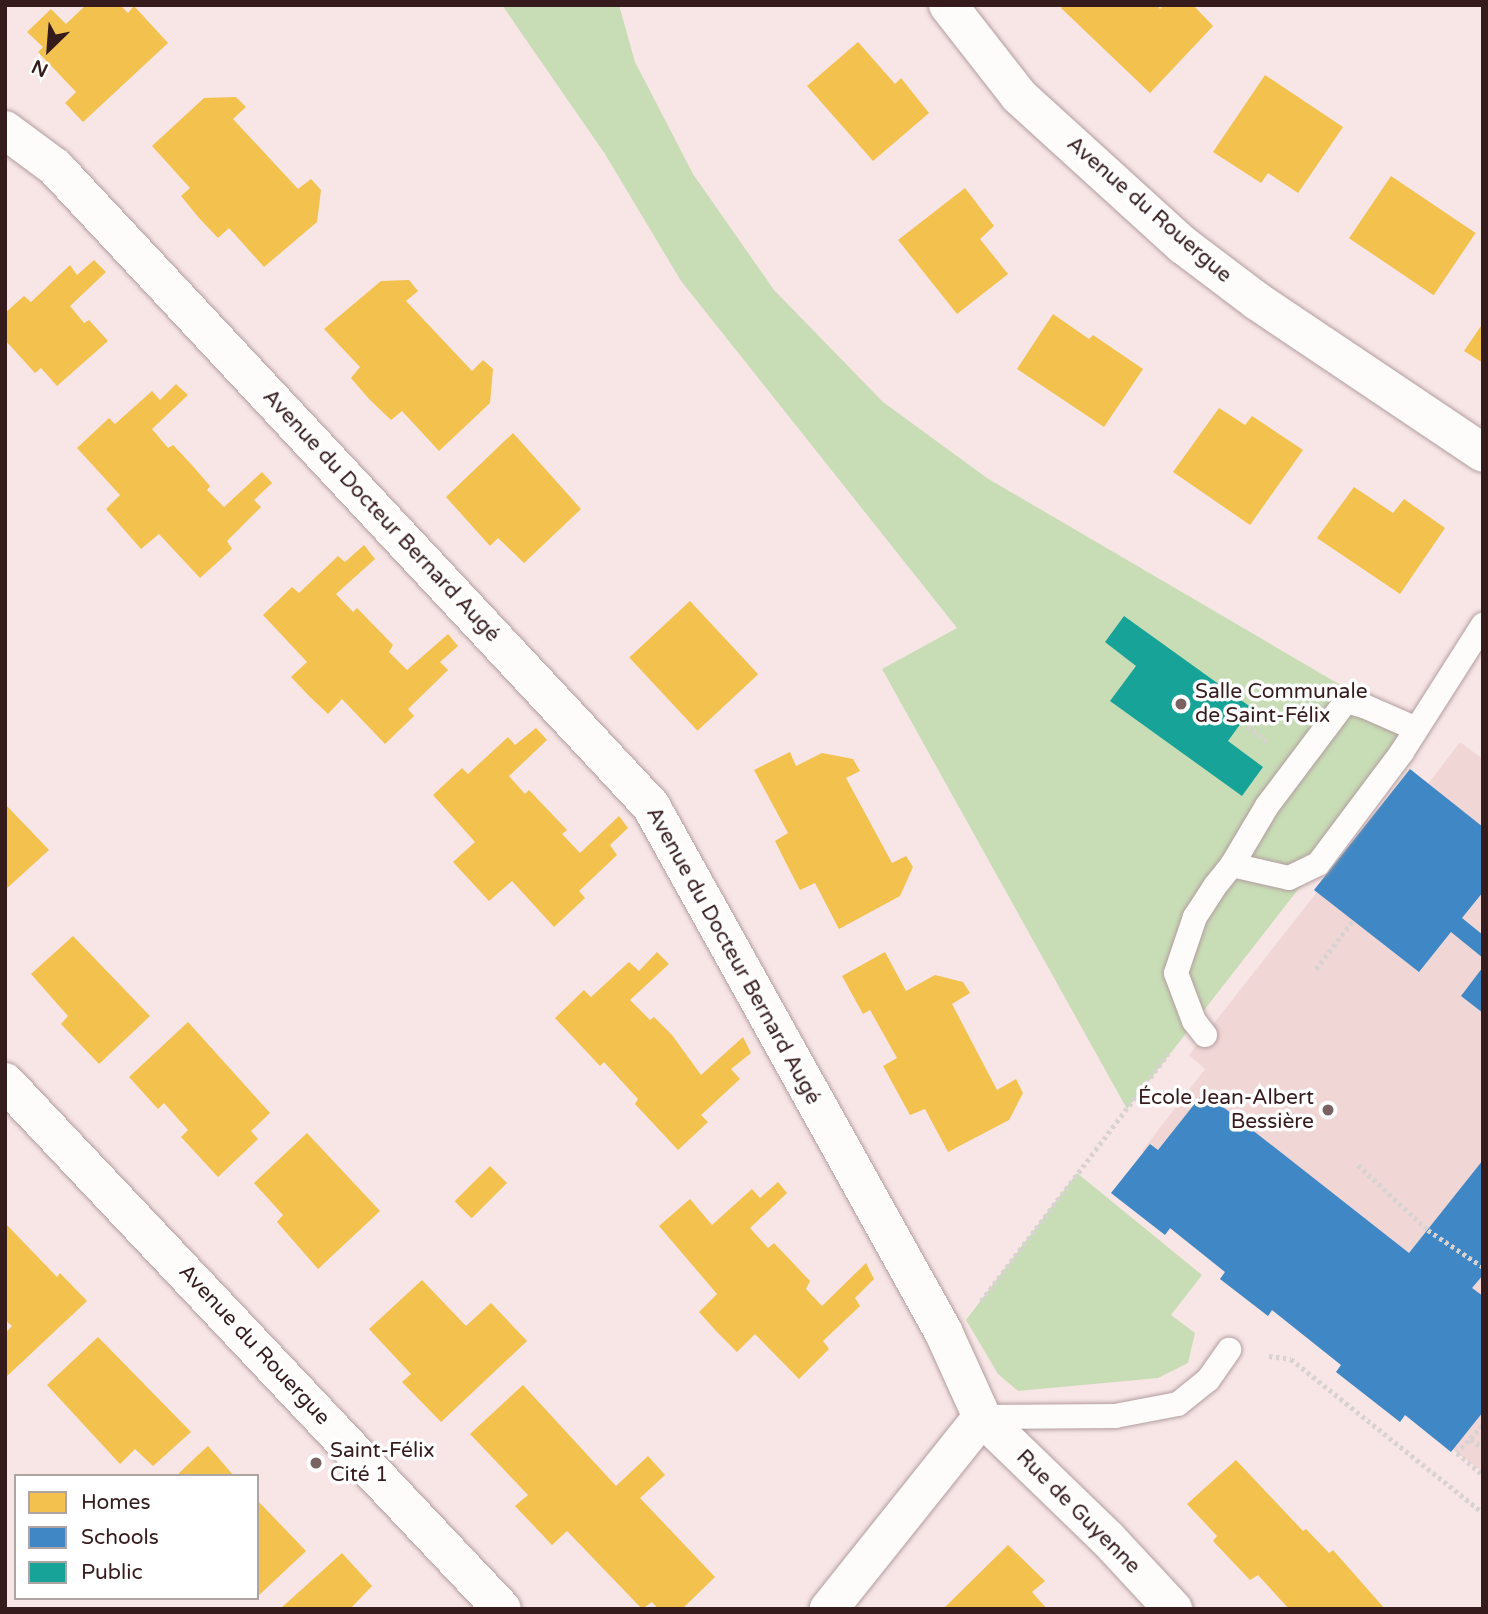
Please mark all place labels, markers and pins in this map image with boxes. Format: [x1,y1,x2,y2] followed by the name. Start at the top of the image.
[1195,679,1368,729] place label: Salle Communale de Saint-Félix
[1173,696,1189,712] marker: Salle Communale de Saint-Félix
[1138,1085,1314,1135] place label: École Jean-Albert Bessière
[1320,1102,1336,1118] marker: École Jean-Albert Bessière
[330,1438,435,1488] place label: Saint-Félix Cité 1
[308,1455,324,1471] marker: Saint-Félix Cité 1

